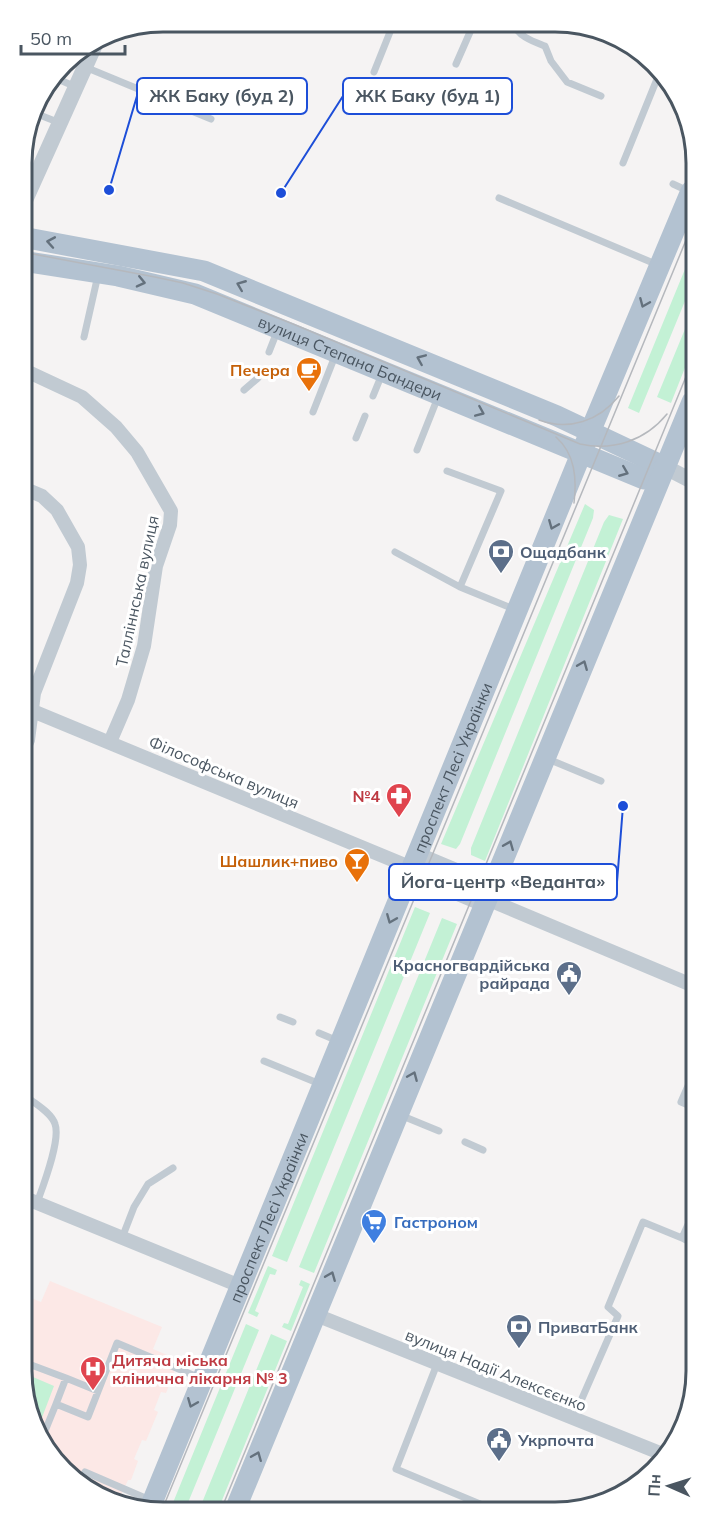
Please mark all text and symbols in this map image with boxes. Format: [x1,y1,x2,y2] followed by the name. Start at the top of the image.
[21,18,124,56] scale bar
[30,27,72,50] text: 50 m
[137,78,307,114] callout: ЖК Баку (буд 2)
[343,78,512,114] callout: ЖК Баку (буд 1)
[149,84,295,107] text: ЖК Баку (буд 2)
[355,84,501,107] text: ЖК Баку (буд 1)
[46,236,56,249] one-way arrow
[136,274,146,287] one-way arrow
[236,280,247,292] one-way arrow
[640,296,652,307] one-way arrow
[255,311,445,405] street label: вулиця Степана Бандери
[416,354,427,366] one-way arrow
[294,355,324,393] cafe icon: Печера
[230,360,290,380] place label: Печера
[473,405,484,417] one-way arrow
[618,465,629,477] one-way arrow
[111,514,163,668] street label: Талліннська вулиця
[548,519,560,530] one-way arrow
[486,537,516,575] bank icon: Ощадбанк
[520,542,607,562] place label: Ощадбанк
[576,660,588,671] one-way arrow
[409,680,496,856] street label: проспект Лесі Українки
[146,731,302,813] street label: Філософська вулиця
[384,781,414,819] pharmacy icon: №4
[353,786,380,806] place label: №4
[502,841,514,852] one-way arrow
[342,846,372,884] bar icon: Шашлик+пиво
[220,851,338,871] place label: Шашлик+пиво
[389,864,617,900] callout: Йога-центр «Веданта»
[401,870,605,893] text: Йога-центр «Веданта»
[386,913,398,924] one-way arrow
[393,955,550,993] place label: Красногвардійська райрада
[554,959,584,997] public building icon: Красногвардійська райрада
[406,1071,418,1082] one-way arrow
[225,1129,312,1306] street label: проспект Лесі Українки
[359,1207,389,1245] supermarket icon: Гастроном
[394,1212,478,1232] place label: Гастроном
[324,1271,336,1282] one-way arrow
[504,1312,534,1350] bank icon: ПриватБанк
[538,1317,639,1337] place label: ПриватБанк
[402,1324,590,1416] street label: вулиця Надії Алексєєнко
[112,1350,288,1388] place label: Дитяча міська клінична лікарня № 3
[78,1354,108,1392] hospital icon: Дитяча міська клінична лікарня № 3
[187,1397,199,1408] one-way arrow
[484,1425,514,1463] public building icon: Укрпочта
[517,1430,594,1450] place label: Укрпочта
[250,1451,262,1462] one-way arrow
[639,1456,699,1516] north arrow
[643,1474,665,1497] text: Пн

